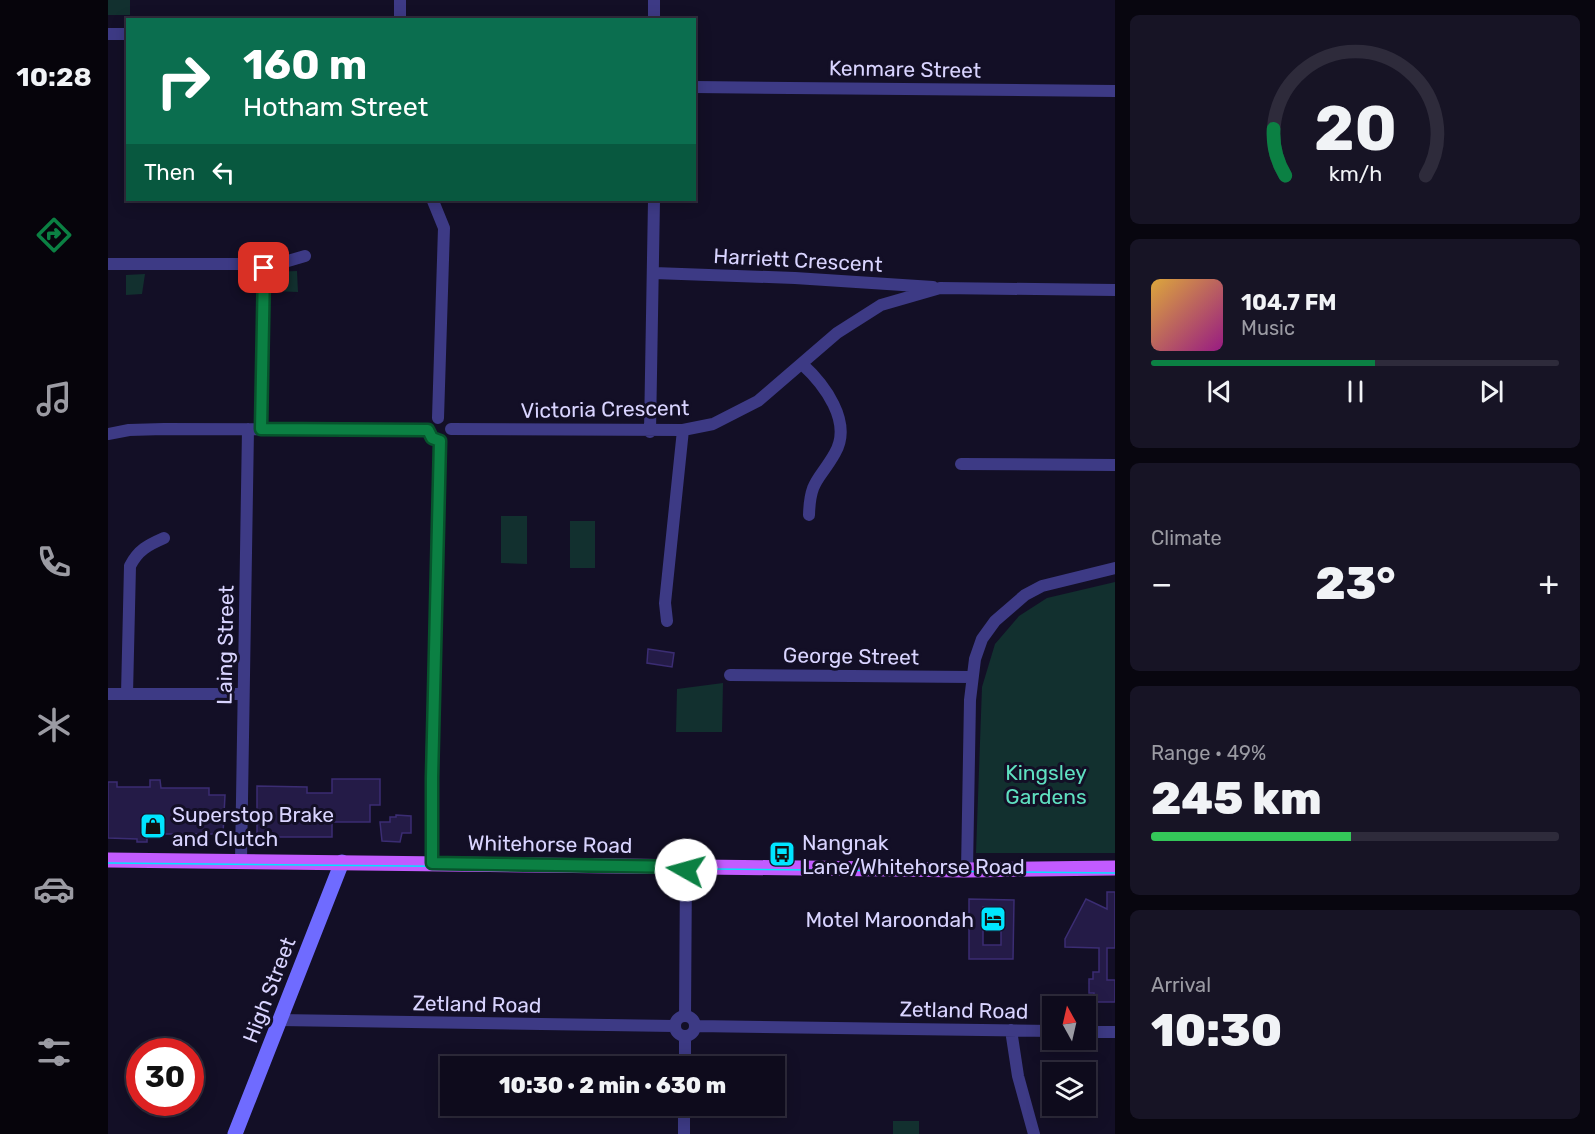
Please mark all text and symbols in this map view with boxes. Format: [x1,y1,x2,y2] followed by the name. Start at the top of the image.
[243,40,367,90] text: 160 m
[144,42,222,120] icon: right
[829,55,981,83] street label: Kenmare Street
[16,61,92,93] text: 10:28
[243,91,428,123] text: Hotham Street
[1314,93,1396,167] text: 20
[207,156,240,189] icon: left
[144,159,195,186] text: Then
[1328,162,1382,187] text: km/h
[33,214,75,256] icon: directions
[238,242,289,293] pin
[713,243,883,277] street label: Harriett Crescent
[247,251,280,284] icon: arrive
[1241,289,1336,316] text: 104.7 FM
[1241,316,1295,340] text: Music
[1203,375,1236,408] icon: previous
[1339,375,1372,408] icon: pause
[1475,375,1508,408] icon: next
[33,378,75,420] icon: music
[520,395,690,423] street label: Victoria Crescent
[1151,526,1222,550] text: Climate
[33,541,75,583] icon: phone
[1315,557,1396,610] text: 23°
[1151,564,1172,603] text: −
[1538,564,1559,603] text: +
[211,585,239,705] street label: Laing Street
[783,642,919,670] street label: George Street
[33,704,75,746] icon: climate
[1151,741,1266,765] text: Range · 49%
[1005,760,1087,809] park label: Kingsley Gardens
[1151,772,1322,825] text: 245 km
[172,802,334,851] place label: Superstop Brake and Clutch
[138,811,168,841] shop icon: Superstop Brake and Clutch
[467,830,633,858] street label: Whitehorse Road
[802,830,1025,879] place label: Nangnak Lane/Whitehorse Road
[654,838,718,902] position arrow
[767,839,797,869] bus stop icon: Nangnak Lane/Whitehorse Road
[33,868,75,910] icon: car
[978,904,1008,934] hotel icon: Motel Maroondah
[805,907,974,932] place label: Motel Maroondah
[237,934,301,1046] street label: High Street
[1151,973,1211,997] text: Arrival
[412,990,542,1018] street label: Zetland Road
[899,996,1029,1024] street label: Zetland Road
[1042,996,1096,1050] north arrow
[1042,996,1096,1116] map controls
[1151,1004,1282,1057] text: 10:30
[33,1031,75,1073] icon: filters
[126,1038,204,1116] speed limit sign: 30
[1042,1062,1096,1116] button: layers
[499,1072,726,1099] text: 10:30 · 2 min · 630 m

